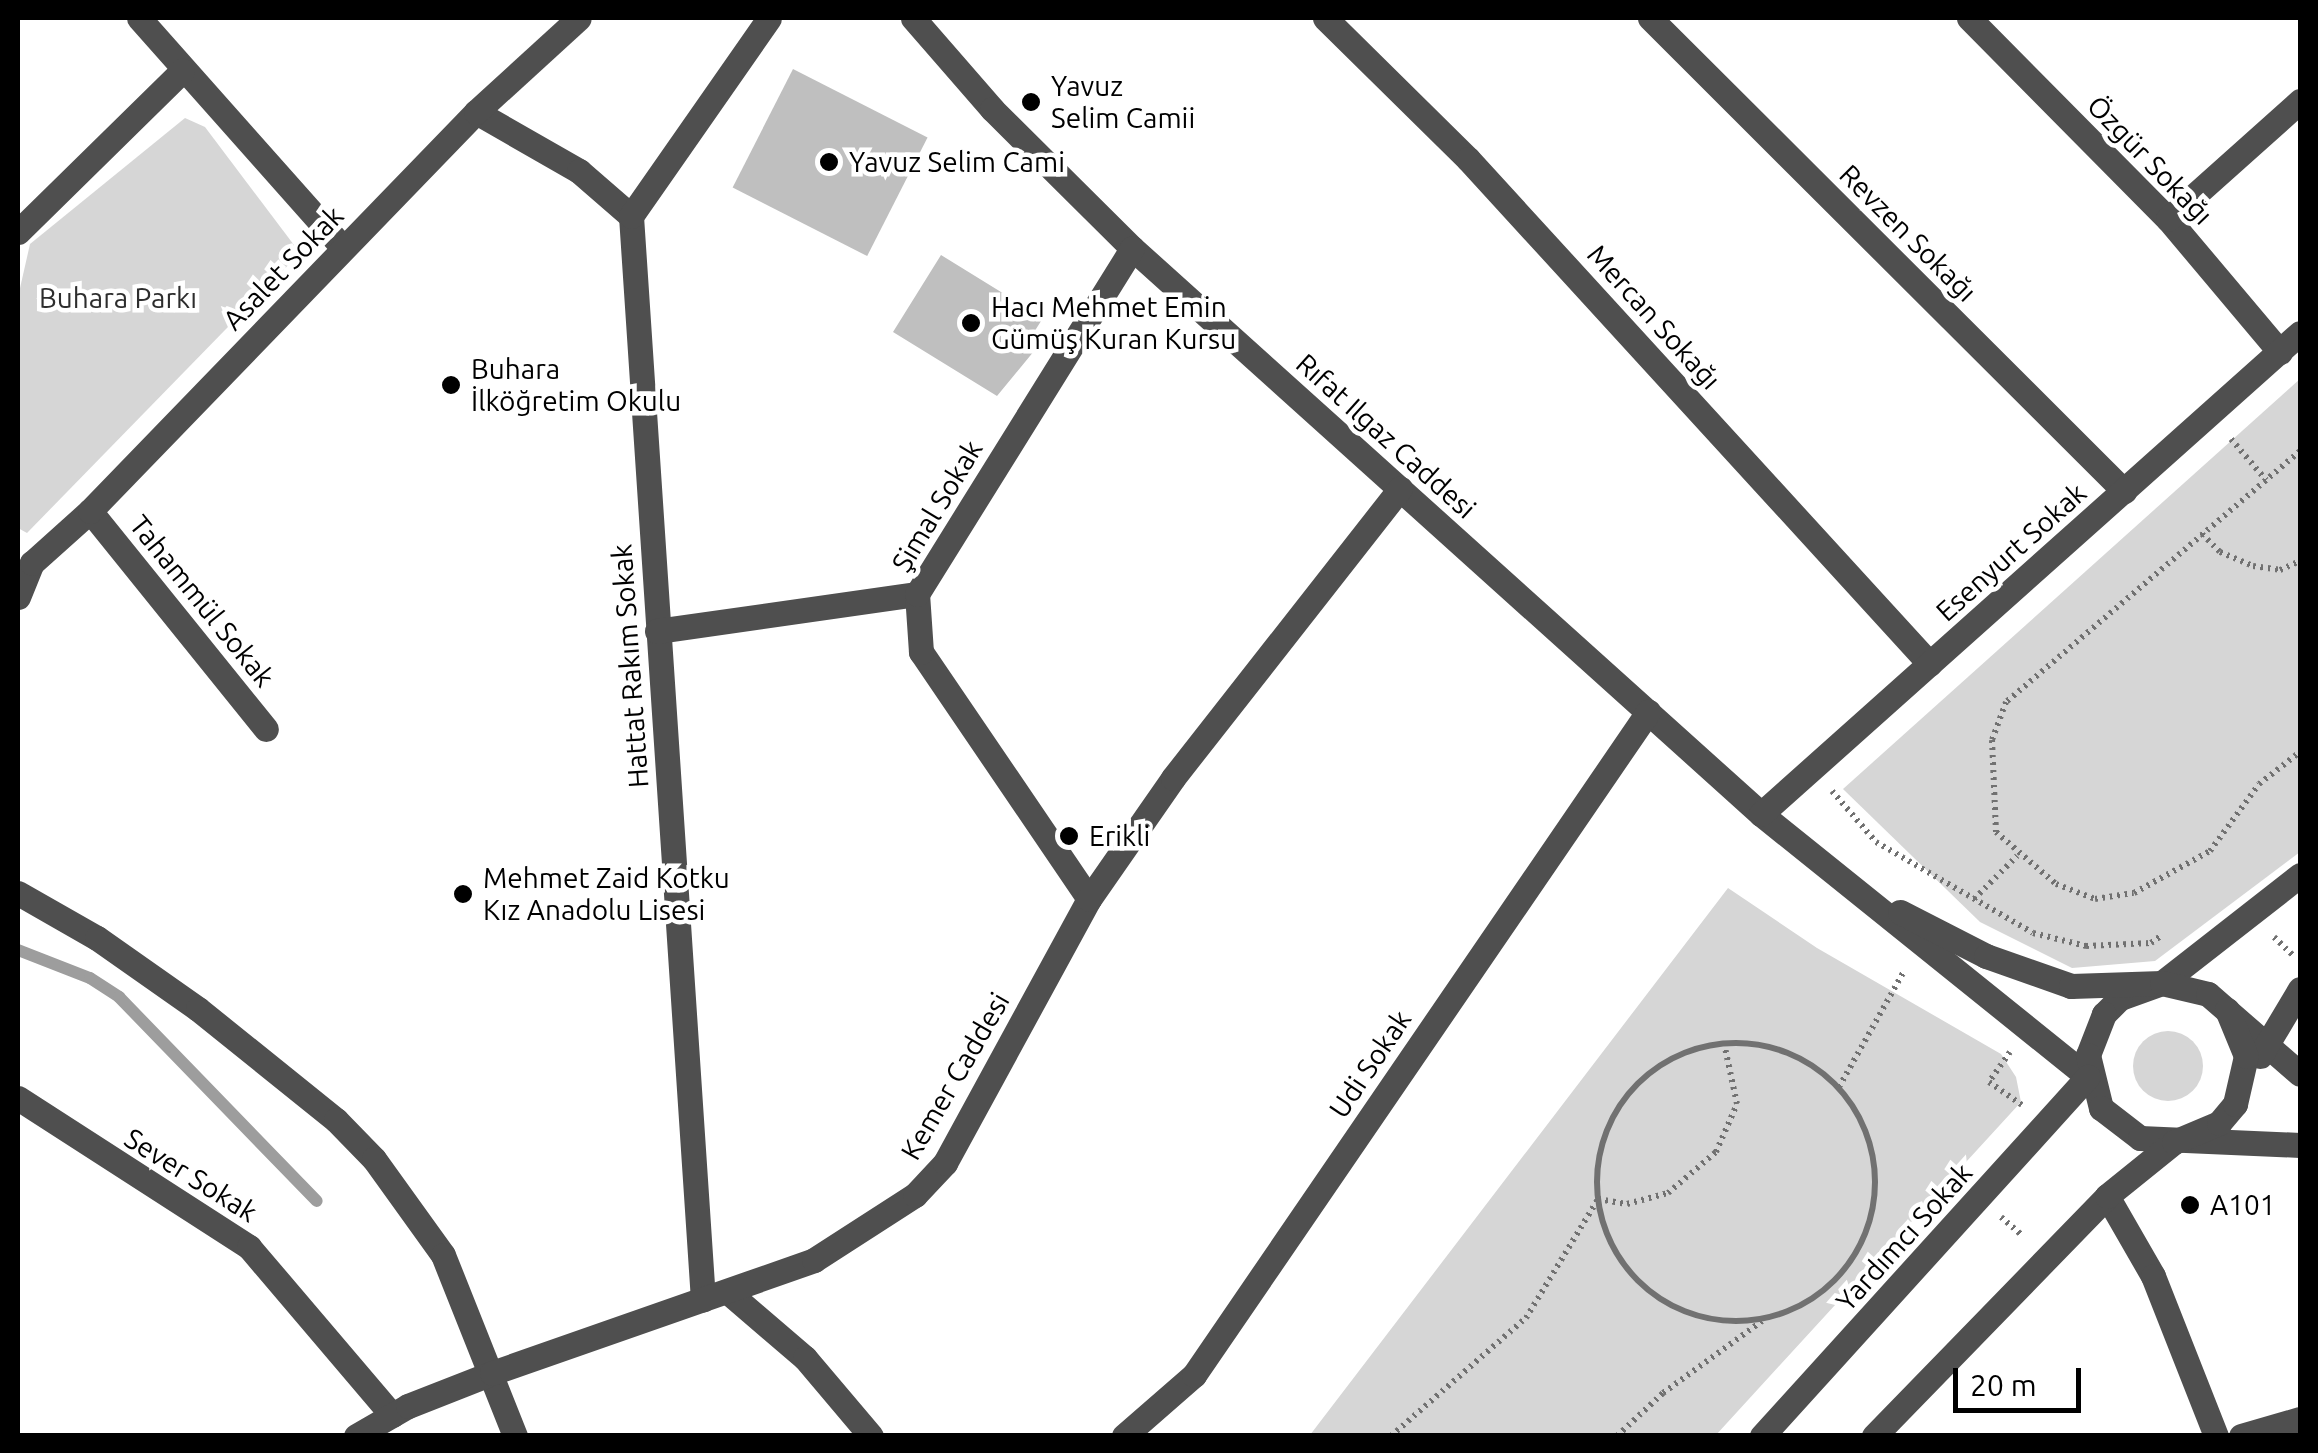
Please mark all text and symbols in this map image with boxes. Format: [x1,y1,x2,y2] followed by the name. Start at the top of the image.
[1051,69,1195,135] place label: Yavuz Selim Camii
[2080,89,2220,231] street label: Özgür Sokağı
[1020,91,1042,113] marker: Yavuz Selim Camii
[849,145,1065,179] place label: Yavuz Selim Cami
[818,151,840,173] marker: Yavuz Selim Cami
[1833,158,1983,308] street label: Revzen Sokağı
[216,199,350,337] street label: Asalet Sokak
[1580,238,1728,396] street label: Mercan Sokağı
[39,281,197,315] park label: Buhara Parkı
[991,290,1236,356] place label: Hacı Mehmet Emin Gümüş Kuran Kursu
[960,312,982,334] marker: Hacı Mehmet Emin Gümüş Kuran Kursu
[1289,347,1483,525] street label: Rıfat Ilgaz Caddesi
[471,352,681,418] place label: Buhara İlköğretim Okulu
[440,374,462,396] marker: Buhara İlköğretim Okulu
[885,434,989,578] street label: Şimal Sokak
[1929,476,2093,628] street label: Esenyurt Sokak
[123,508,281,694] street label: Tahammül Sokak
[605,543,655,789] street label: Hattat Rakım Sokak
[1089,819,1150,853] place label: Erikli
[1058,825,1080,847] marker: Erikli
[483,861,730,927] place label: Mehmet Zaid Kotku Kız Anadolu Lisesi
[452,883,474,905] marker: Mehmet Zaid Kotku Kız Anadolu Lisesi
[894,986,1016,1166] street label: Kemer Caddesi
[1322,1004,1418,1124] street label: Udi Sokak
[119,1121,263,1229] street label: Sever Sokak
[1829,1156,1979,1318] street label: Yardımcı Sokak
[2210,1188,2276,1222] place label: A101
[2179,1194,2201,1216] marker: A101
[1958,1348,2086,1410] scale bar
[1970,1368,2037,1402] text: 20 m

